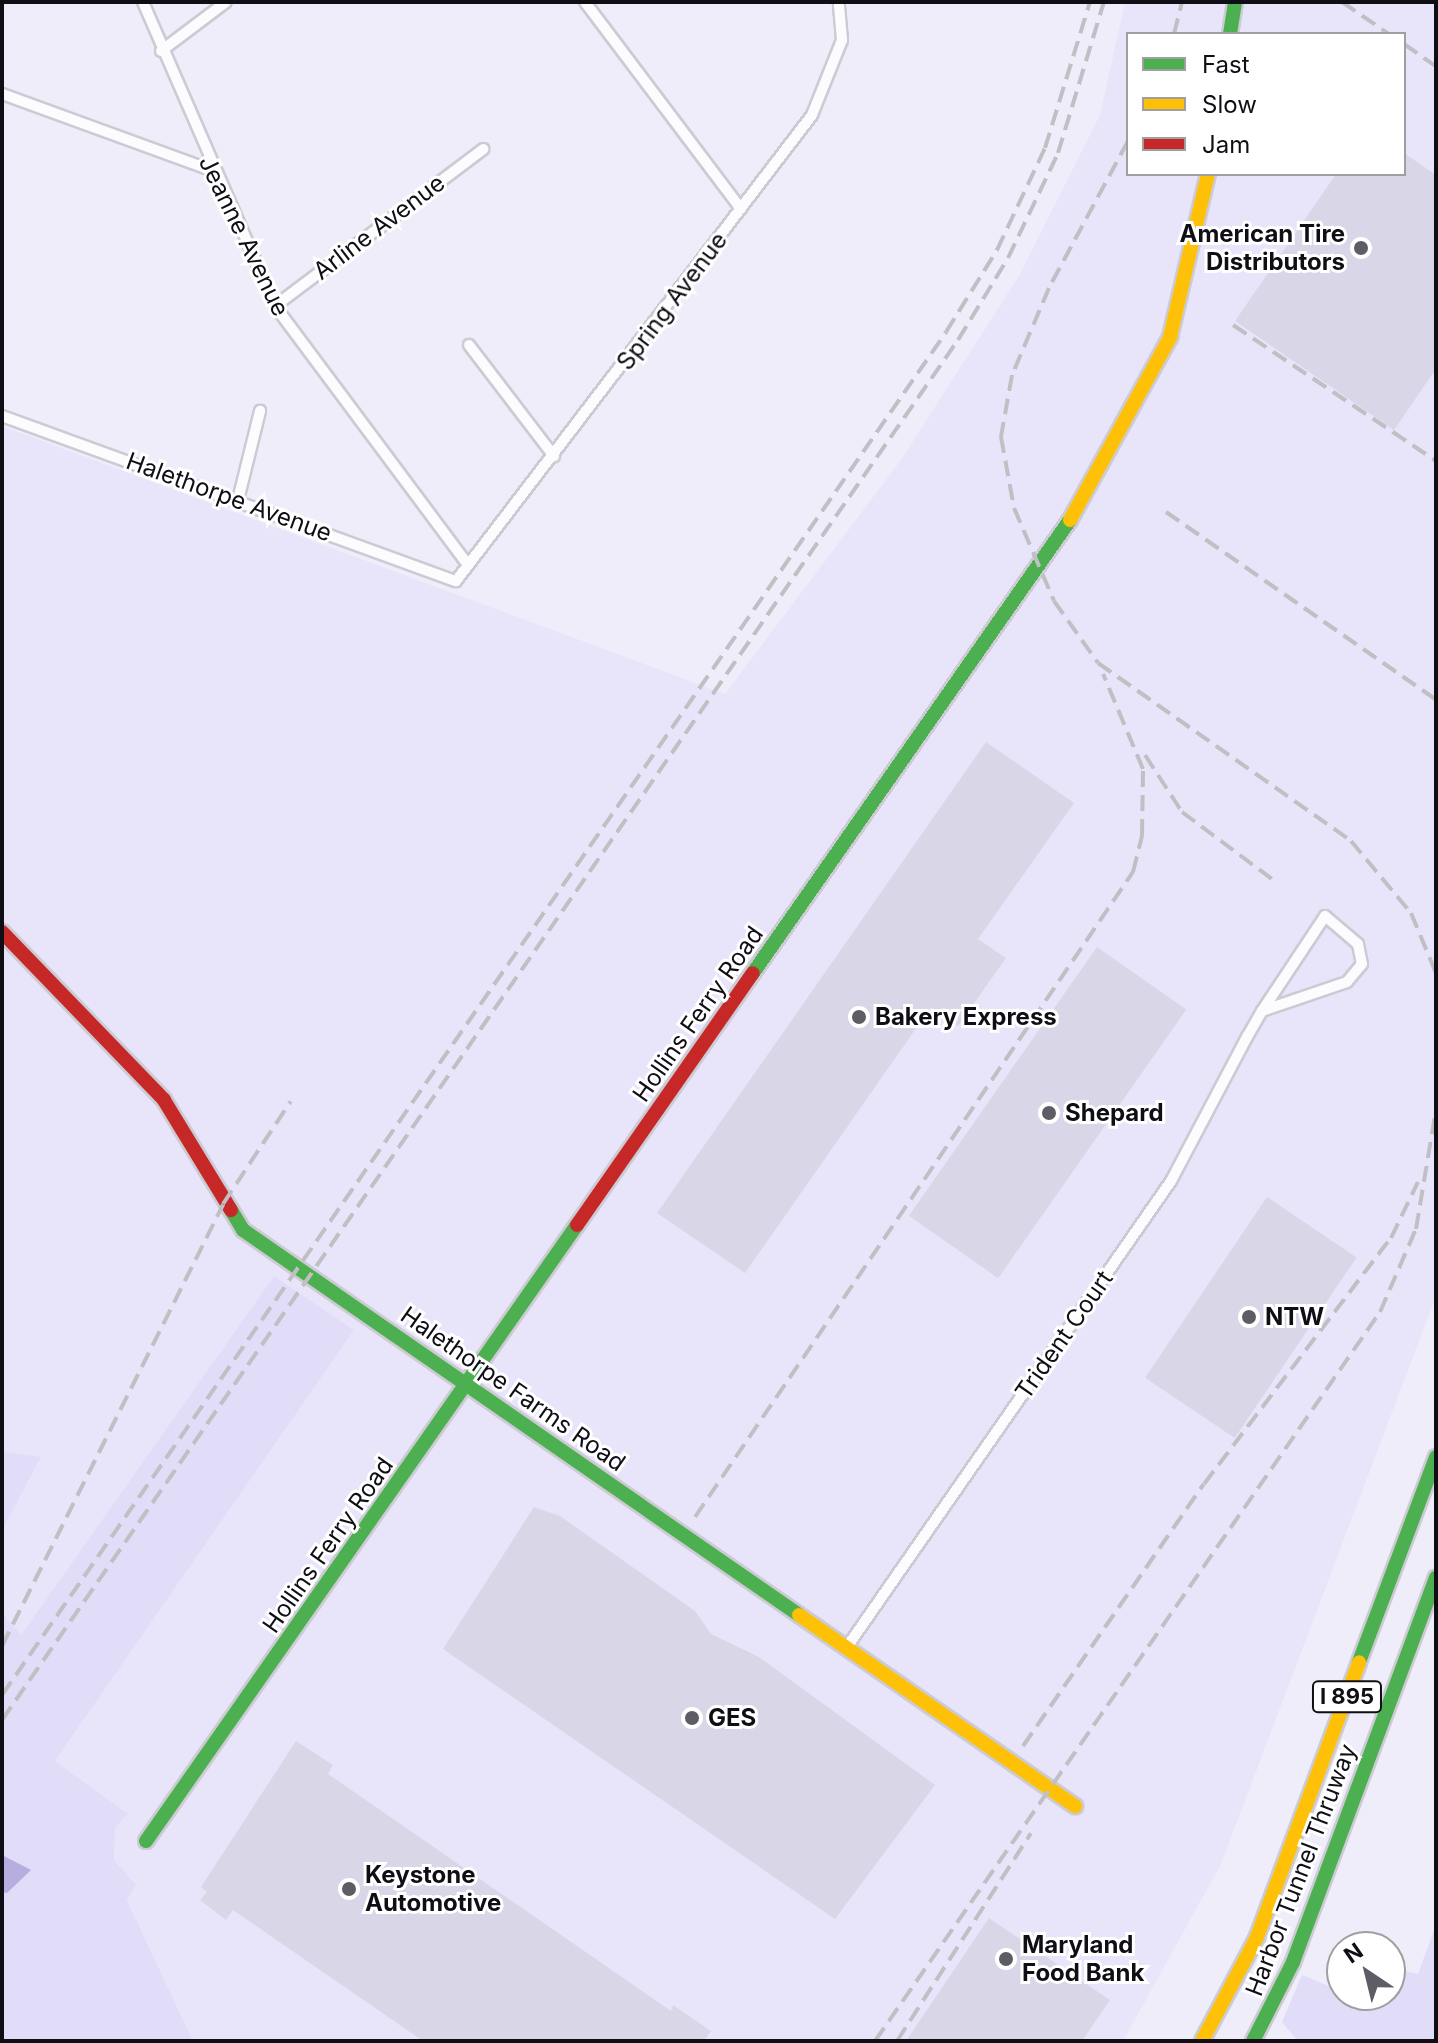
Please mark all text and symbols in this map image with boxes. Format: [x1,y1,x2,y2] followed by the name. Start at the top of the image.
[1126,32,1406,176] legend
[1202,50,1250,79] text: Fast
[1202,90,1257,119] text: Slow
[1202,130,1250,159] text: Jam
[193,151,295,321] street label: Jeanne Avenue
[308,168,450,286] street label: Arline Avenue
[1180,220,1345,276] place label: American Tire Distributors
[611,226,733,376] street label: Spring Avenue
[1352,239,1370,257] marker: American Tire Distributors
[122,446,336,548] street label: Halethorpe Avenue
[627,921,769,1107] street label: Hollins Ferry Road
[875,1003,1057,1031] place label: Bakery Express
[850,1008,868,1026] marker: Bakery Express
[1065,1099,1164,1127] place label: Shepard
[1040,1104,1058,1122] marker: Shepard
[1009,1265,1119,1405] street label: Trident Court
[395,1301,631,1477] street label: Halethorpe Farms Road
[1265,1303,1324,1331] place label: NTW
[1240,1308,1258,1326] marker: NTW
[257,1452,399,1638] street label: Hollins Ferry Road
[1311,1679,1383,1715] road number: I 895
[708,1704,756,1732] place label: GES
[683,1709,701,1727] marker: GES
[1240,1740,1362,2000] street label: Harbor Tunnel Thruway
[365,1861,501,1917] place label: Keystone Automotive
[340,1880,358,1898] marker: Keystone Automotive
[1022,1931,1144,1987] place label: Maryland Food Bank
[1326,1931,1406,2011] north arrow
[1339,1938,1368,1968] text: N
[997,1950,1015,1968] marker: Maryland Food Bank

